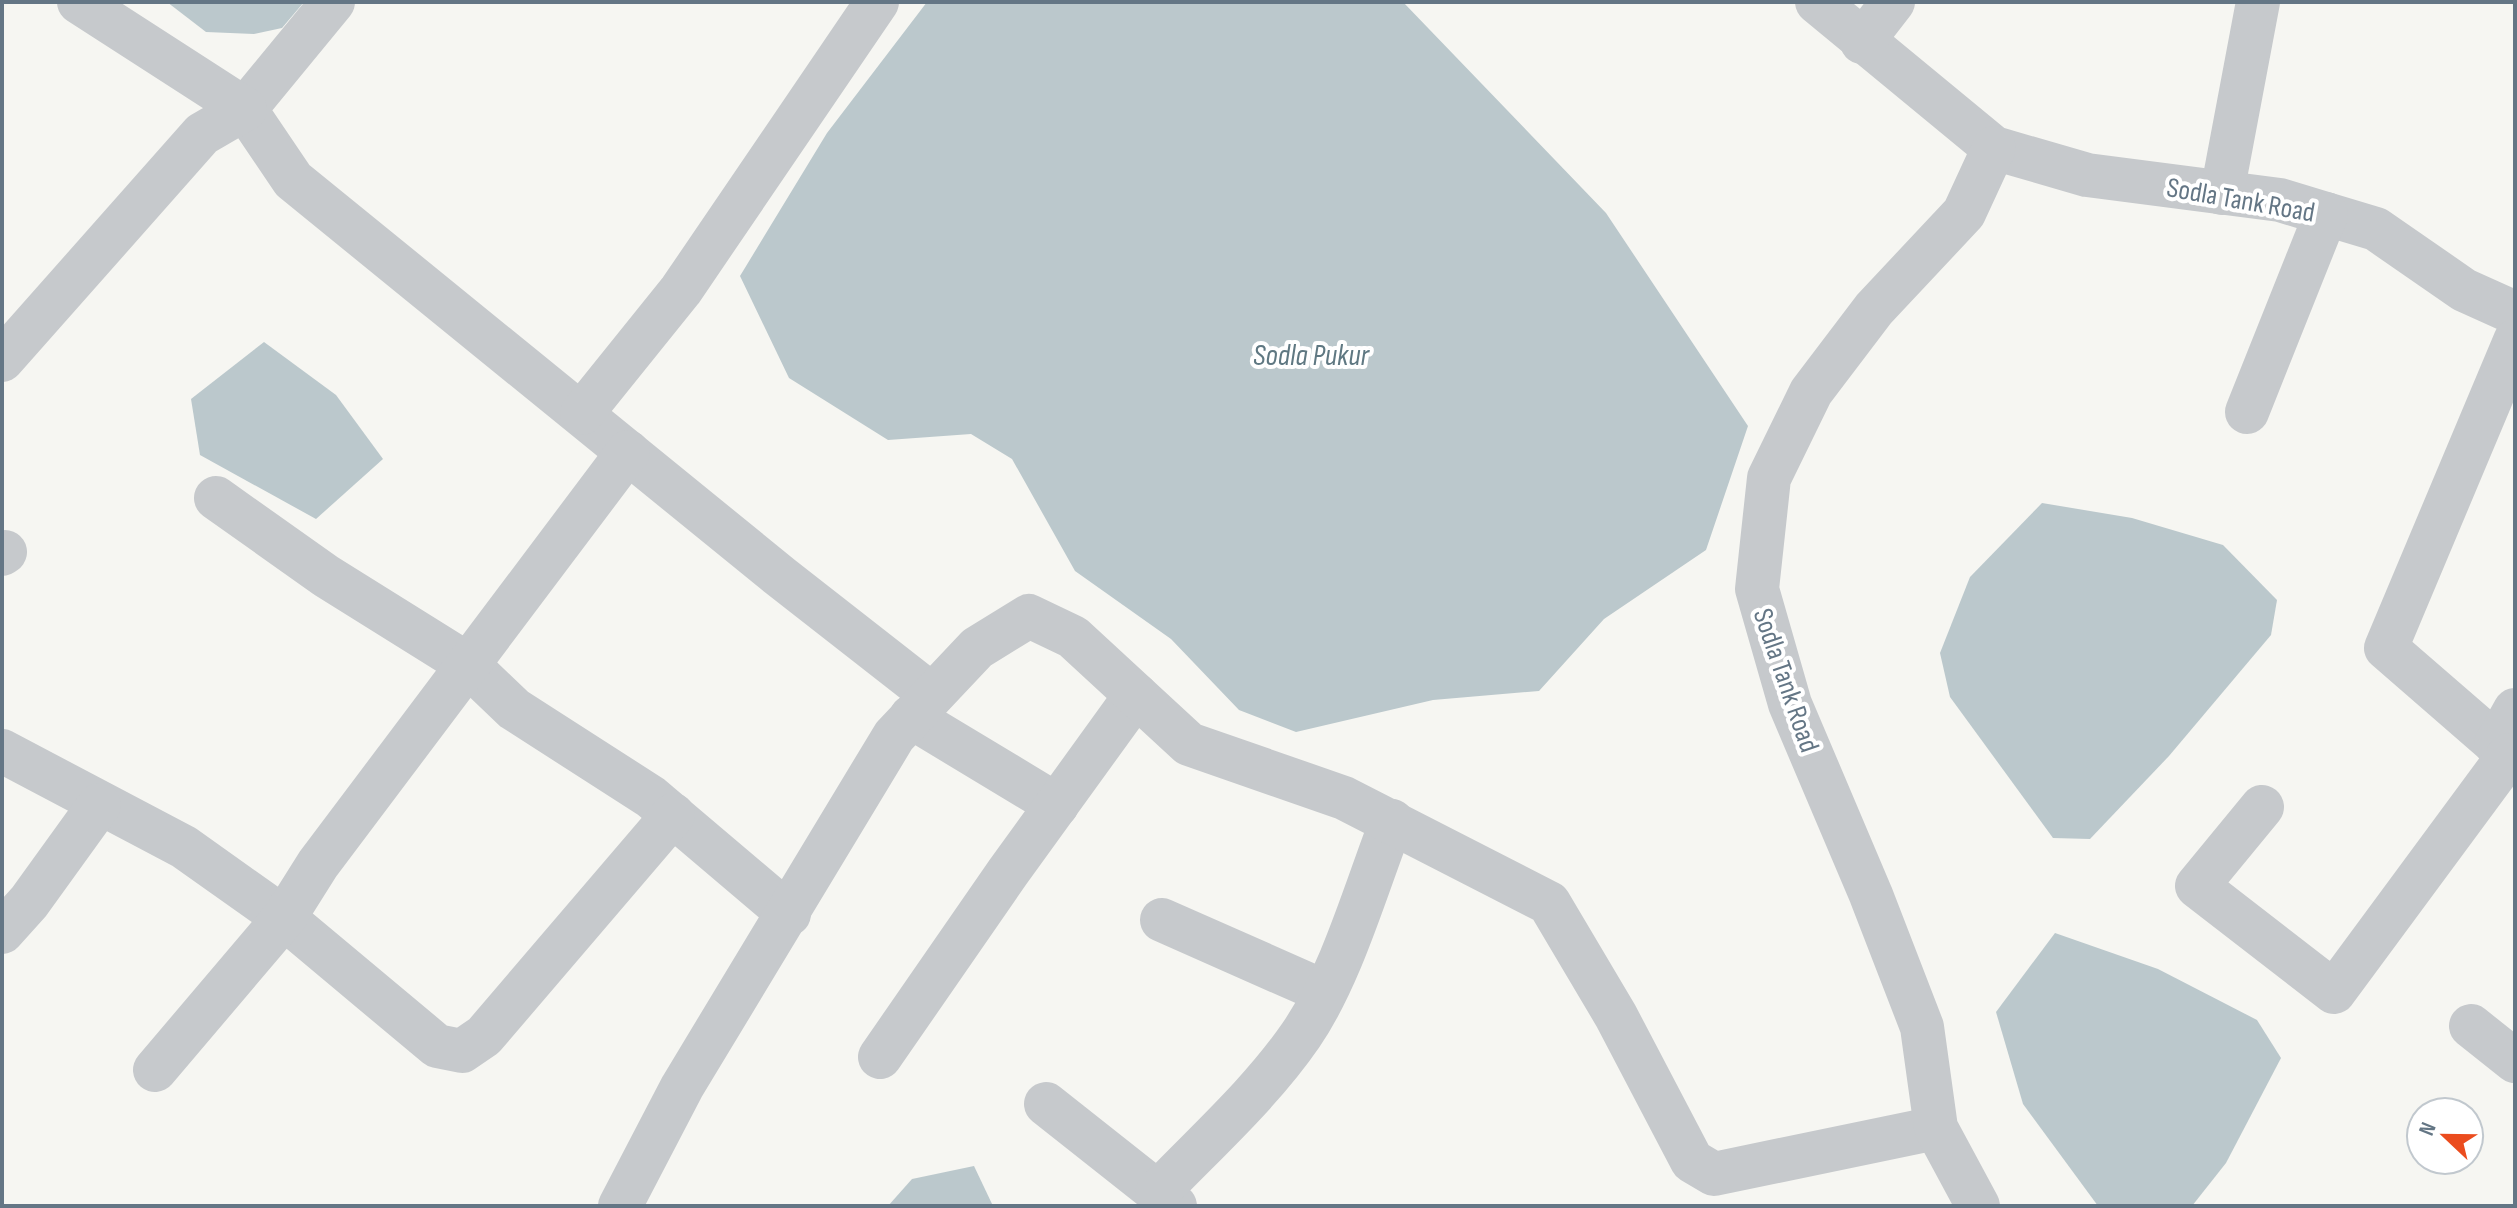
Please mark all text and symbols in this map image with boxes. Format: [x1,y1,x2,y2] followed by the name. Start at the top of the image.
[2164,171,2317,230] street label: Sodla Tank Road
[1253,338,1371,374] water label: Sodla Pukur
[1746,604,1826,757] street label: Sodla Tank Road
[2405,1096,2485,1176] north arrow
[2413,1119,2443,1140] text: N

